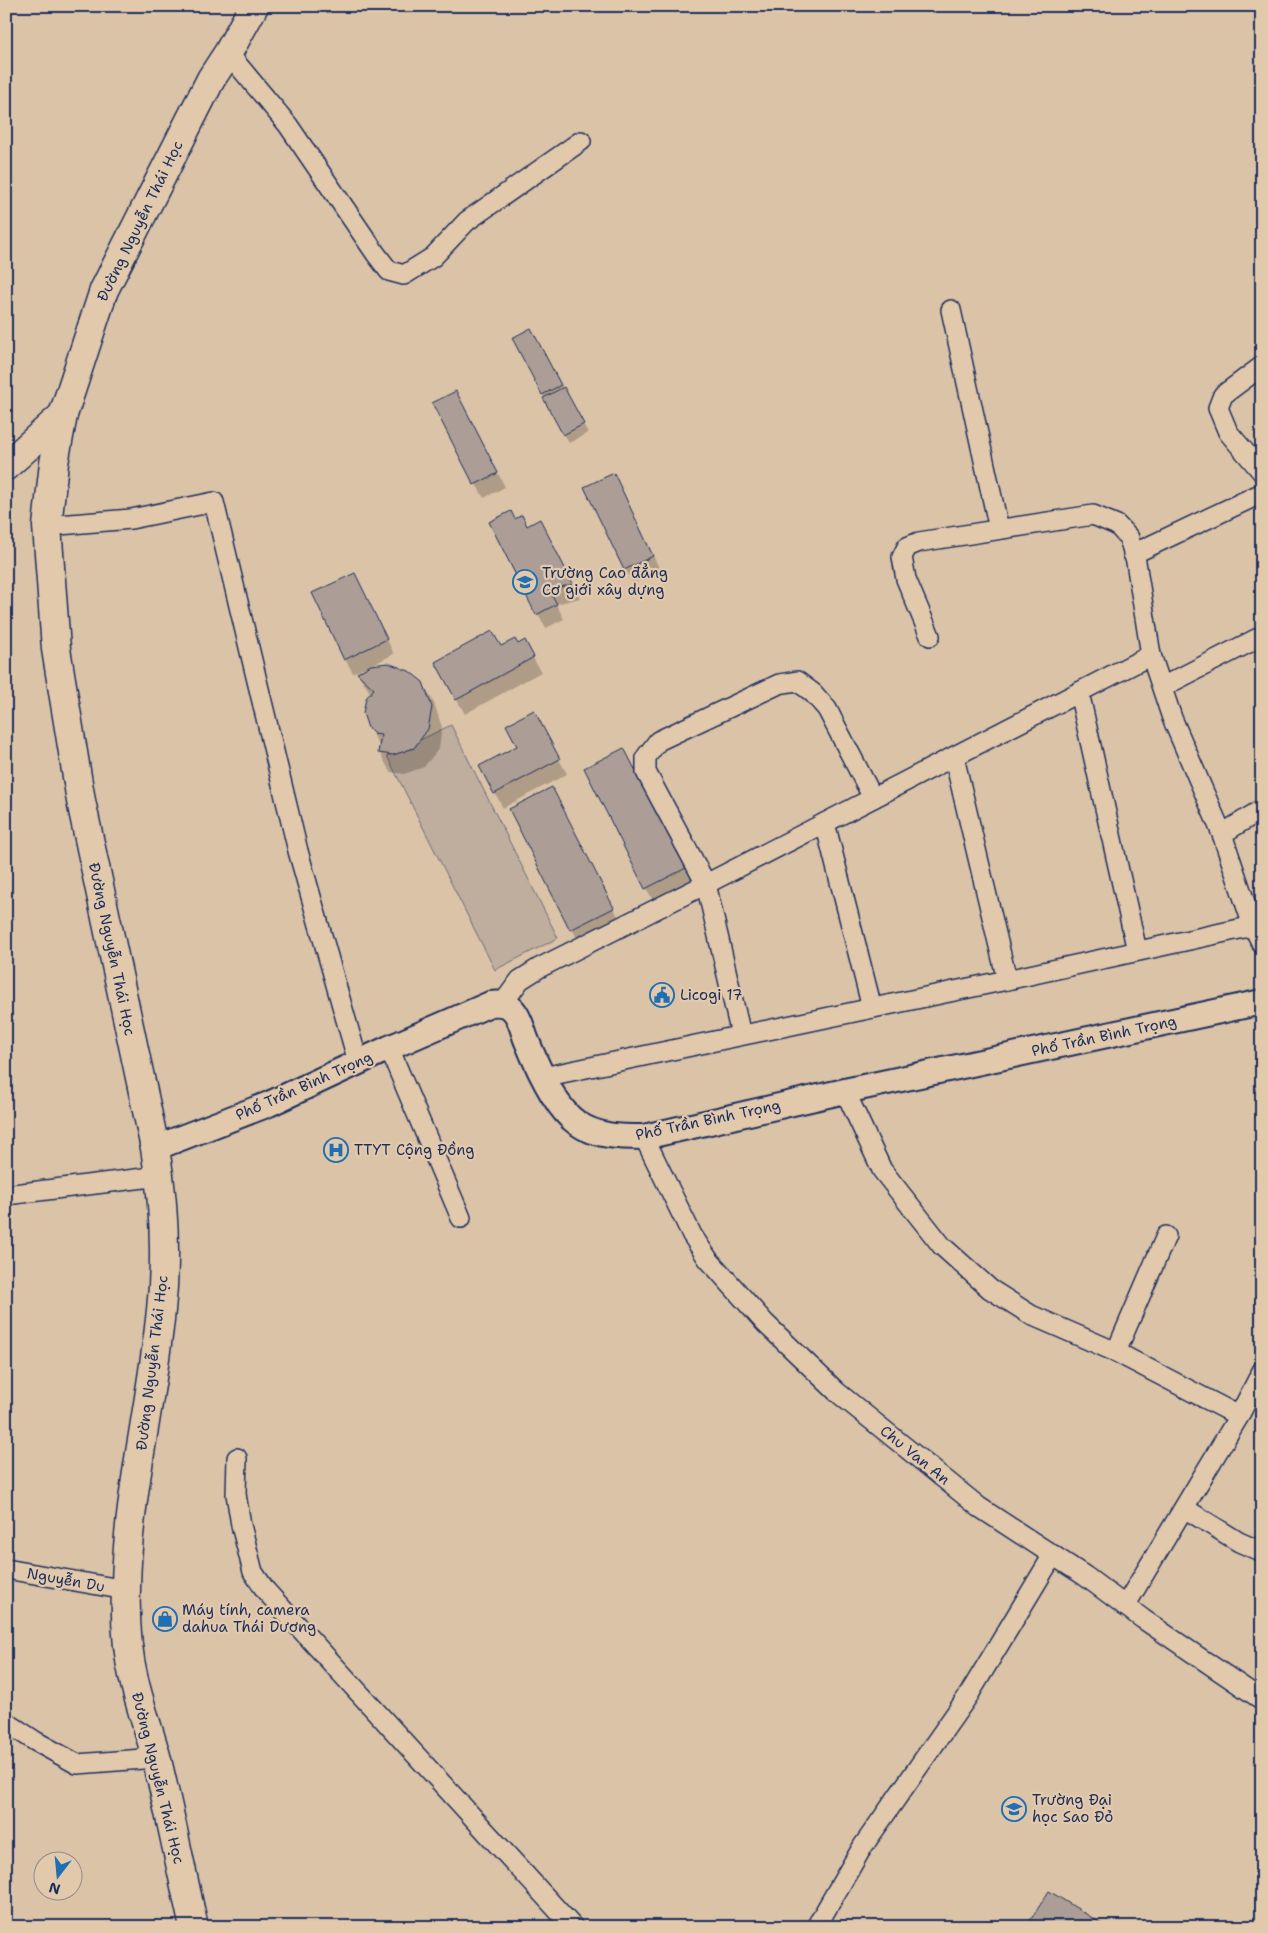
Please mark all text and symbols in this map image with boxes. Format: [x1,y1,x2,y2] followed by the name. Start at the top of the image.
[92,137,188,305] street label: Đường Nguyễn Thái Học
[542,562,668,600] place label: Trường Cao đẳng Cơ giới xây dựng
[512,569,538,595] school or university icon: Trường Cao đẳng Cơ giới xây dựng
[84,861,140,1037] street label: Đường Nguyễn Thái Học
[649,982,675,1008] public building icon: Licogi 17
[680,985,743,1005] place label: Licogi 17
[1030,1011,1178,1061] street label: Phố Trần Bình Trọng
[232,1047,376,1125] street label: Phố Trần Bình Trọng
[634,1095,782,1145] street label: Phố Trần Bình Trọng
[323,1137,349,1163] hospital icon: TTYT Cộng Đồng
[354,1140,474,1160] place label: TTYT Cộng Đồng
[131,1274,173,1452] street label: Đường Nguyễn Thái Học
[876,1421,954,1489] street label: Chu Van An
[26,1563,106,1597] street label: Nguyễn Du
[182,1600,316,1637] place label: Máy tính, camera dahua Thái Dương
[152,1606,178,1632] shop icon: Máy tính, camera dahua Thái Dương
[127,1690,189,1866] street label: Đường Nguyễn Thái Học
[1032,1790,1113,1827] place label: Trường Đại học Sao Đỏ
[1001,1796,1027,1822] school or university icon: Trường Đại học Sao Đỏ
[32,1850,82,1900] north arrow
[47,1878,62,1899] text: N

